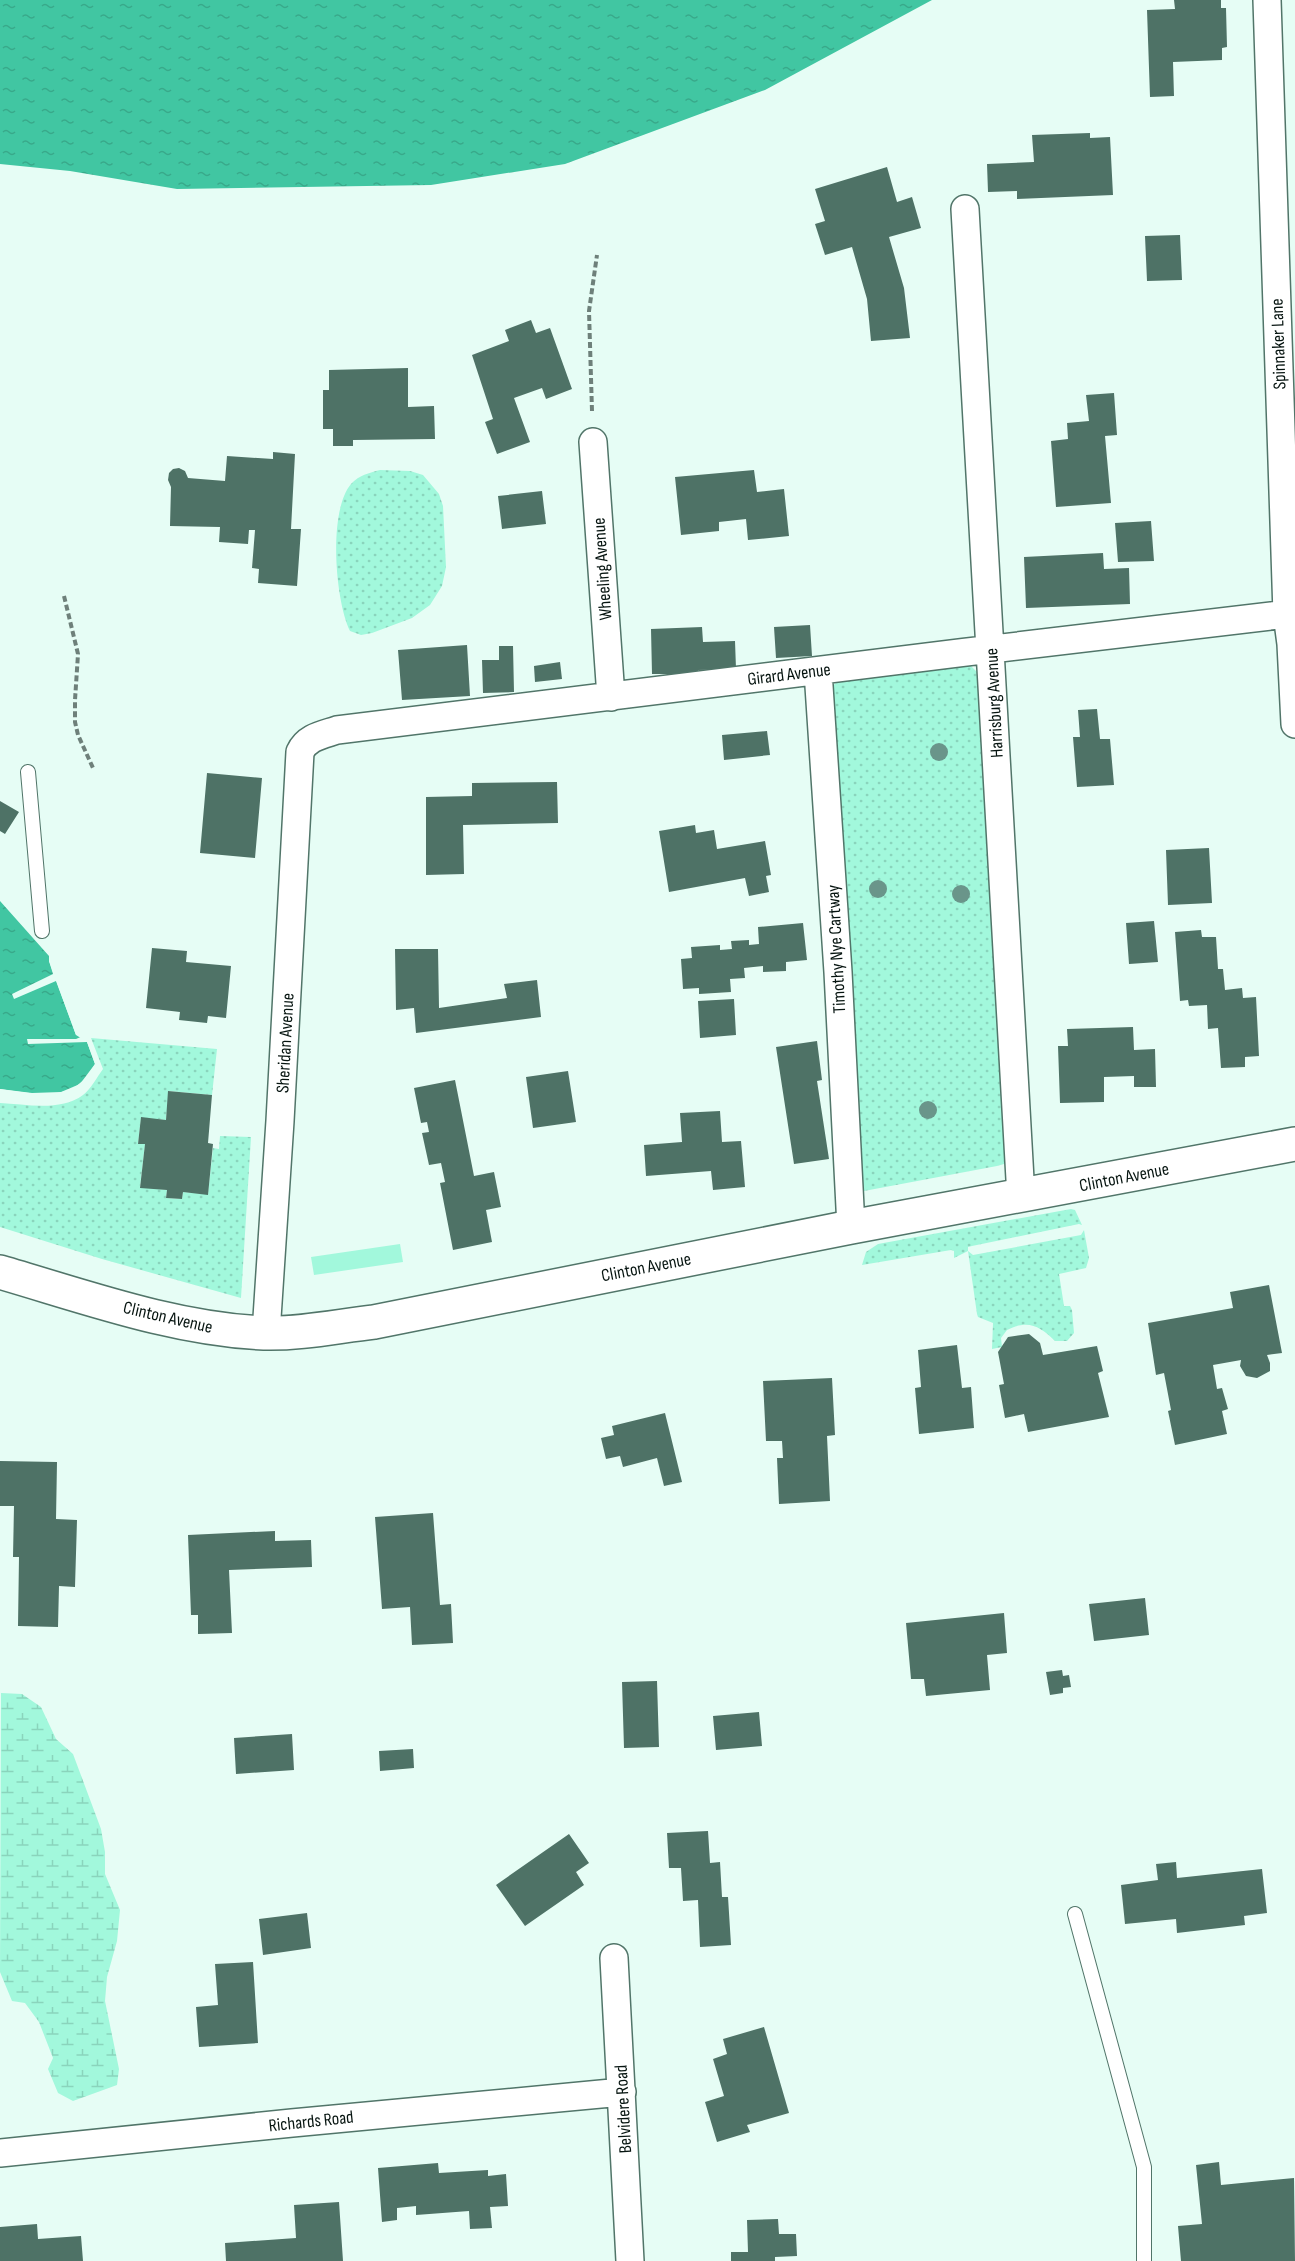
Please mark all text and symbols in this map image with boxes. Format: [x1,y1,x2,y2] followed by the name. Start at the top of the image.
[1266,298,1291,390] street label: Spinnaker Lane
[588,517,617,621] street label: Wheeling Avenue
[981,648,1008,758] street label: Harrisburg Avenue
[746,659,832,690] street label: Girard Avenue
[823,884,850,1014] street label: Timothy Nye Cartway
[272,992,299,1094] street label: Sheridan Avenue
[1077,1158,1171,1196] street label: Clinton Avenue
[599,1248,693,1286] street label: Clinton Avenue
[121,1297,215,1338] street label: Clinton Avenue
[611,2064,636,2154] street label: Belvidere Road
[268,2107,355,2136] street label: Richards Road

